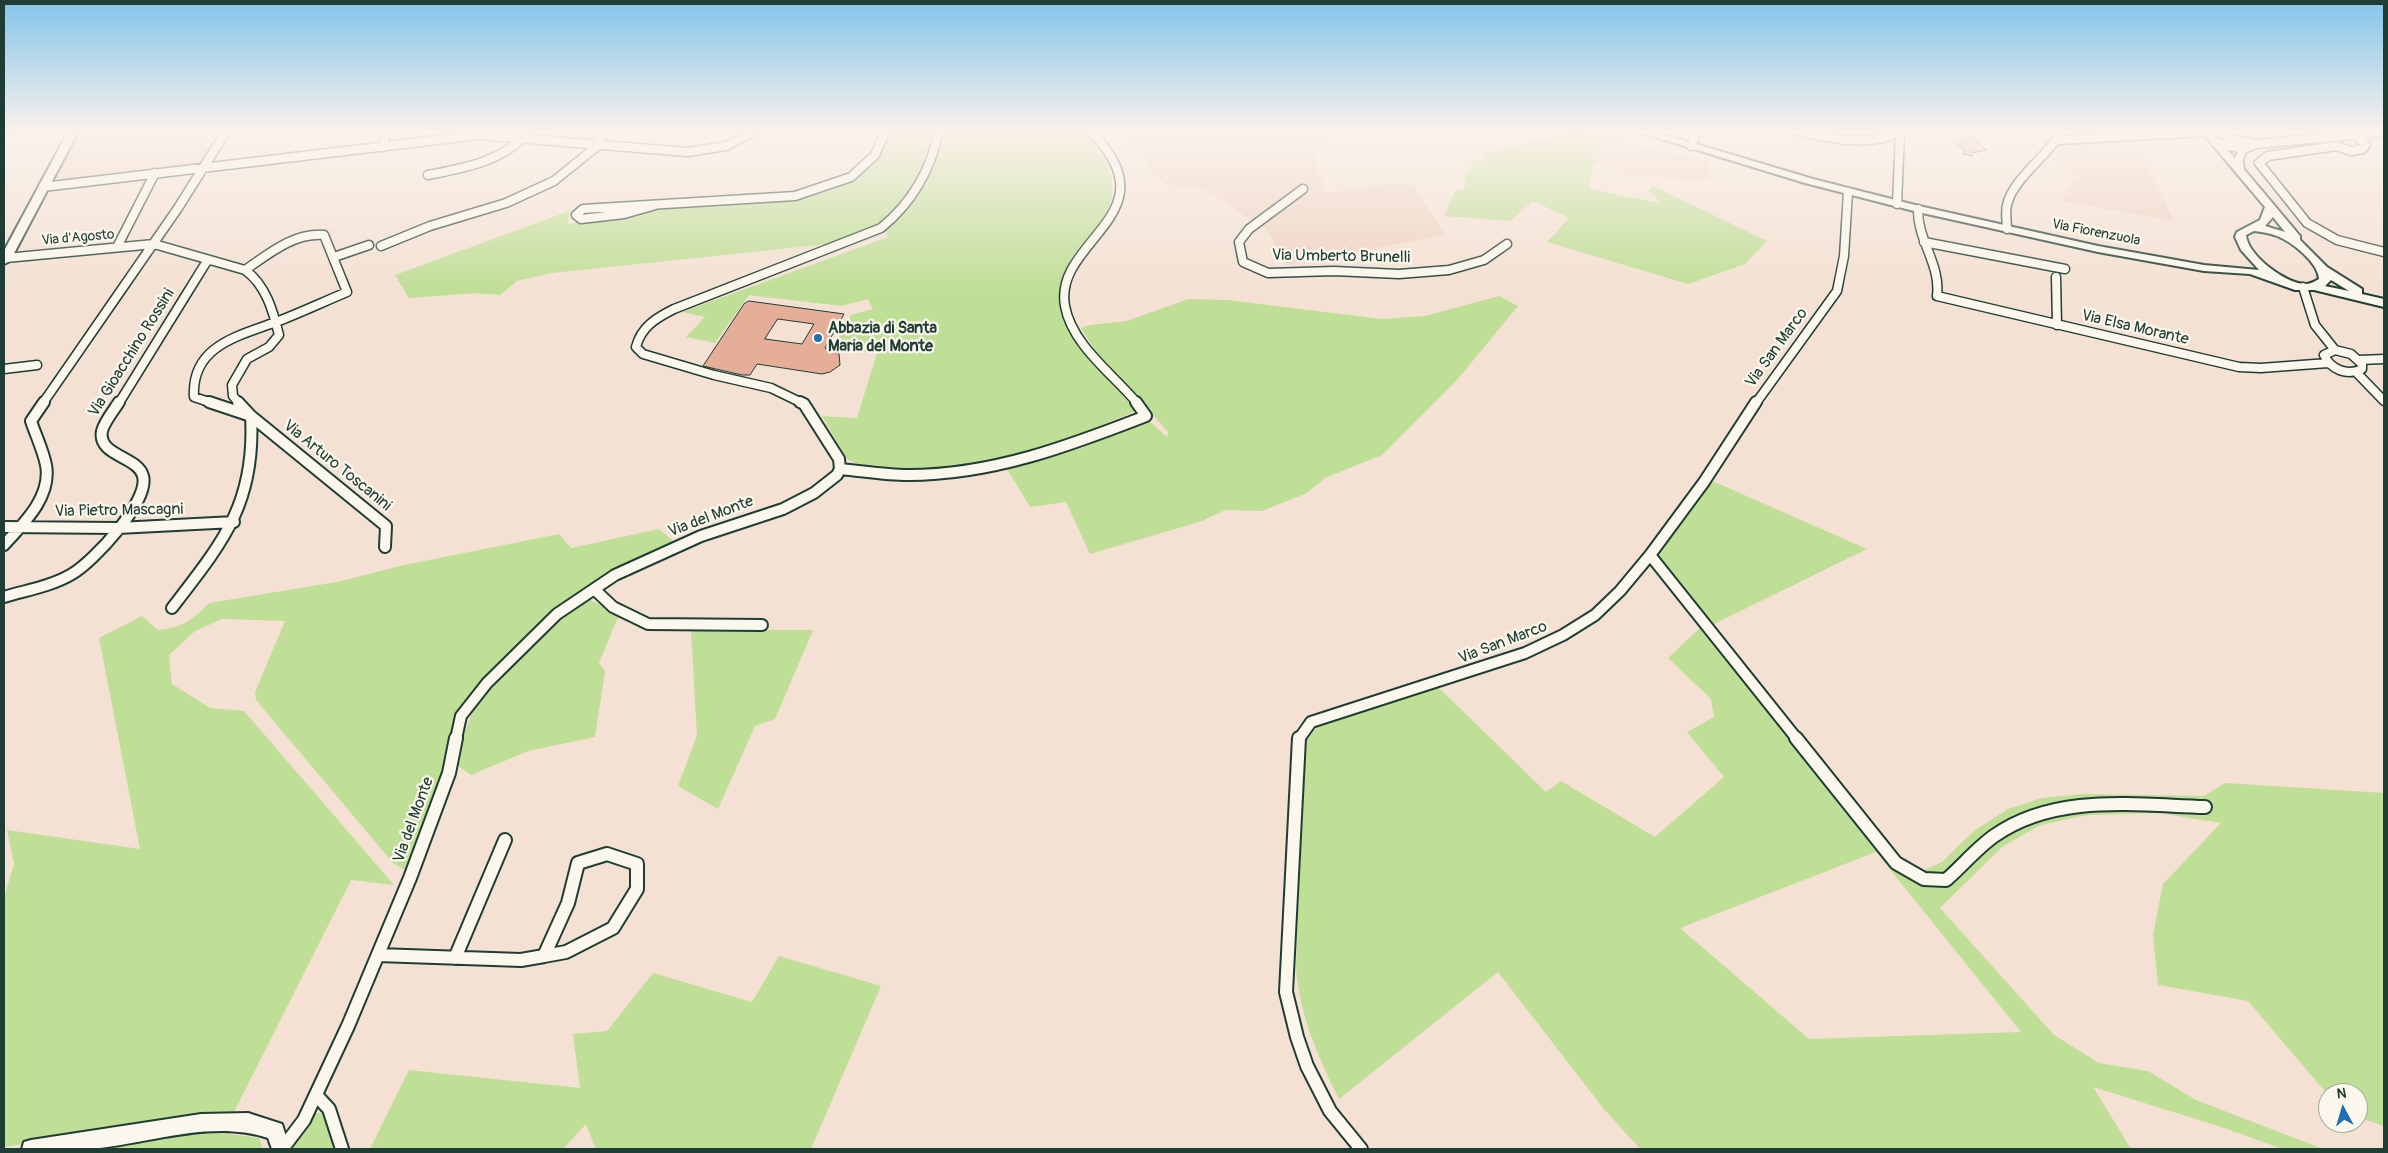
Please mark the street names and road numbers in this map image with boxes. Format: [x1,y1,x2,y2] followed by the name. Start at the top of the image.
[2050,216,2142,250] street label: Via Fiorenzuola
[41,226,115,250] street label: Via d'Agosto
[1272,246,1410,268] street label: Via Umberto Brunelli
[85,285,179,421] street label: Via Gioacchino Rossini
[1742,305,1812,391] street label: Via San Marco
[2079,306,2191,350] street label: Via Elsa Morante
[279,416,395,516] street label: Via Arturo Toscanini
[666,492,756,542] street label: Via del Monte
[55,500,183,522] street label: Via Pietro Mascagni
[1456,617,1550,669] street label: Via San Marco
[390,775,438,865] street label: Via del Monte

